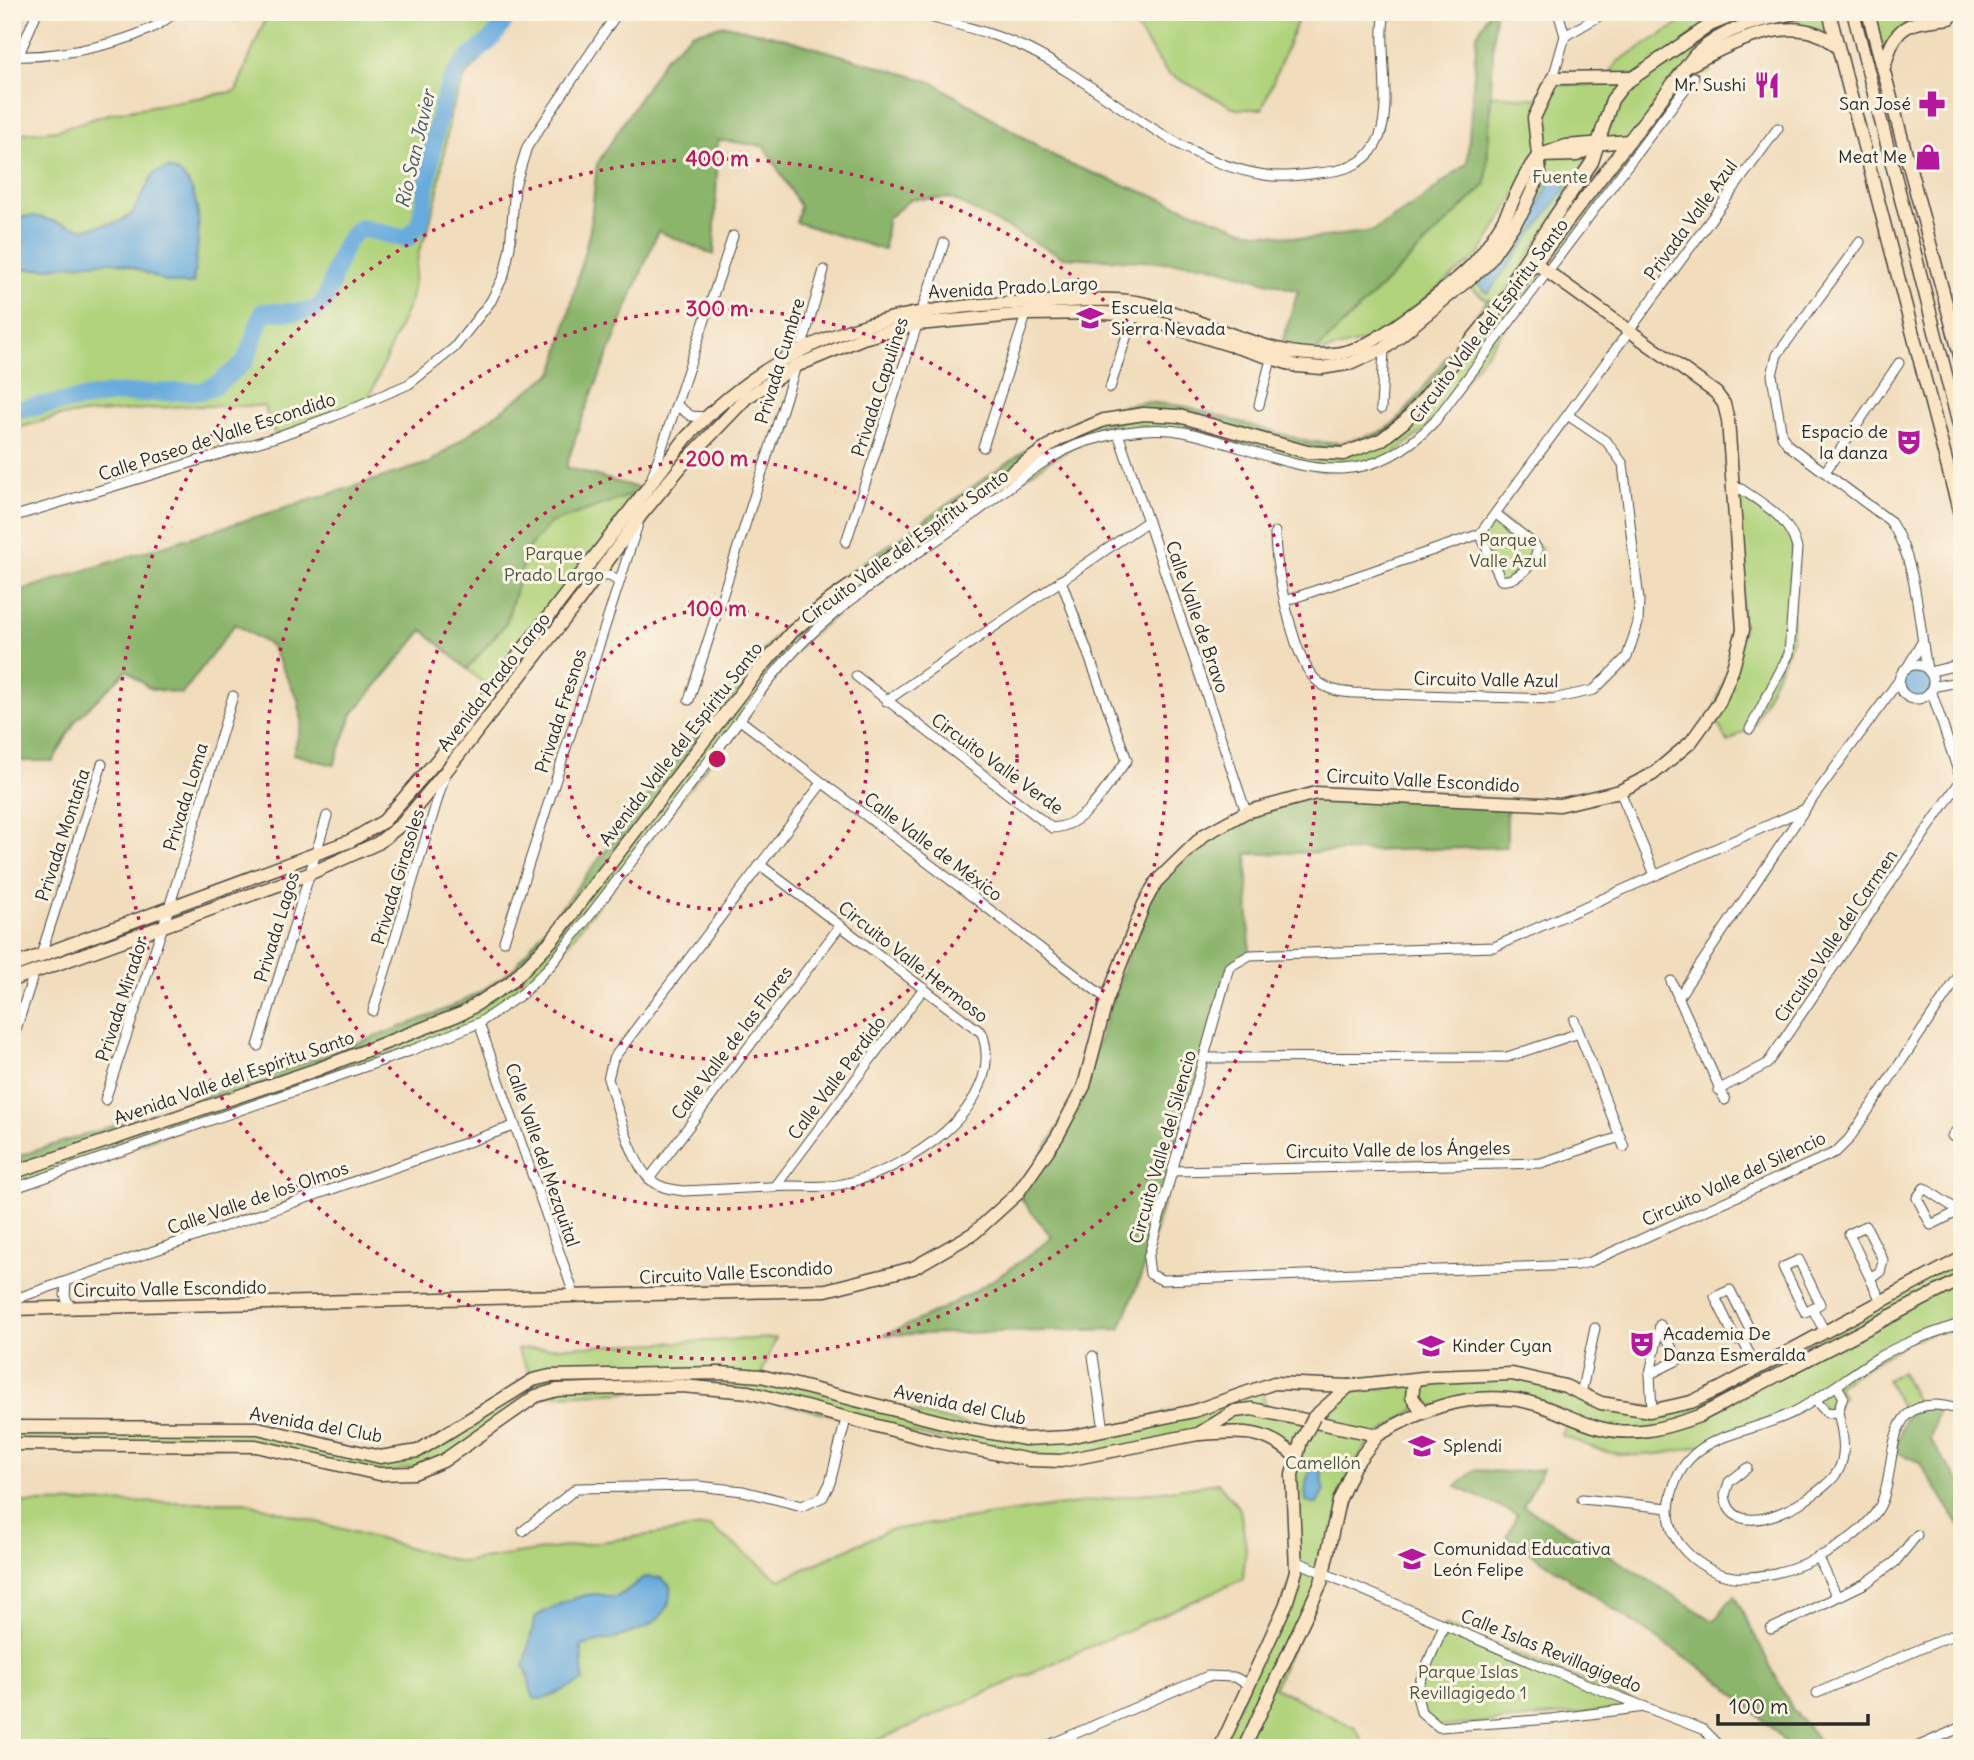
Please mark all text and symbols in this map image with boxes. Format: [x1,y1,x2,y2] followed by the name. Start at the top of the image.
[1752,70,1782,100] restaurant icon: Mr. Sushi
[1674,73,1746,96] place label: Mr. Sushi
[390,85,441,210] water label: Río San Javier
[1917,89,1947,119] pharmacy icon: San José
[1839,92,1911,115] place label: San José
[1913,142,1943,172] shop icon: Meat Me
[685,145,749,172] text: 400 m
[1838,145,1907,168] place label: Meat Me
[1639,155,1742,285] street label: Privada Valle Azul
[1532,165,1588,188] park label: Fuente
[1404,214,1573,428] street label: Circuito Valle del Espíritu Santo
[928,272,1098,303] street label: Avenida Prado Largo
[686,295,749,322] text: 300 m
[749,295,810,427] street label: Privada Cumbre
[1111,296,1226,340] place label: Escuela Sierra Nevada
[1075,303,1105,333] school or university icon: Escuela Sierra Nevada
[846,314,913,460] street label: Privada Capulines
[95,387,338,486] street label: Calle Paseo de Valle Escondido
[1801,420,1888,464] place label: Espacio de la danza
[1894,427,1924,457] theatre icon: Espacio de la danza
[686,445,749,472] text: 200 m
[797,464,1013,630] street label: Circuito Valle del Espíritu Santo
[1469,528,1547,572] park label: Parque Valle Azul
[1161,538,1234,696] street label: Calle Valle de Bravo
[504,542,604,586] park label: Parque Prado Largo
[687,595,747,622] text: 100 m
[432,608,555,756] street label: Avenida Prado Largo
[594,637,768,850] street label: Avenida Valle del Espíritu Santo
[530,646,591,776] street label: Privada Fresnos
[1413,667,1559,692] street label: Circuito Valle Azul
[927,708,1068,819] street label: Circuito Valle Verde
[158,740,213,854] street label: Privada Loma
[705,747,729,771] centre of rings
[1326,764,1520,797] street label: Circuito Valle Escondido
[30,766,95,904] street label: Privada Montaña
[859,787,1007,906] street label: Calle Valle de México
[366,806,429,948] street label: Privada Girasoles
[1769,845,1902,1027] street label: Circuito Valle del Carmen
[249,869,304,985] street label: Privada Lagos
[834,896,993,1027] street label: Circuito Valle Hermoso
[90,933,153,1064] street label: Privada Mirador
[666,961,797,1124] street label: Calle Valle de las Flores
[783,1011,891,1144] street label: Calle Valle Perdido
[111,1025,357,1130] street label: Avenida Valle del Espíritu Santo
[1124,1048,1201,1246] street label: Circuito Valle del Silencio
[500,1060,585,1250] street label: Calle Valle del Mezquital
[1638,1126,1829,1231] street label: Circuito Valle del Silencio
[1285,1136,1511,1163] street label: Circuito Valle de los Ángeles
[164,1156,351,1239] street label: Calle Valle de los Olmos
[639,1256,833,1289] street label: Circuito Valle Escondido
[73,1275,267,1302] street label: Circuito Valle Escondido
[1663,1322,1806,1366] place label: Academia De Danza Esmeralda
[1627,1329,1657,1359] theatre icon: Academia De Danza Esmeralda
[1416,1331,1446,1361] school or university icon: Kinder Cyan
[1452,1334,1552,1357] place label: Kinder Cyan
[892,1379,1028,1430] street label: Avenida del Club
[248,1402,384,1448] street label: Avenida del Club
[1407,1431,1437,1461] school or university icon: Splendi
[1443,1434,1502,1457] place label: Splendi
[1285,1451,1361,1474] park label: Camellón
[1433,1537,1611,1581] place label: Comunidad Educativa León Felipe
[1397,1544,1427,1574] school or university icon: Comunidad Educativa León Felipe
[1457,1604,1645,1697] street label: Calle Islas Revillagigedo
[1409,1660,1527,1704] park label: Parque Islas Revillagigedo 1
[1718,1683,1869,1727] scale bar
[1729,1693,1788,1720] text: 100 m

